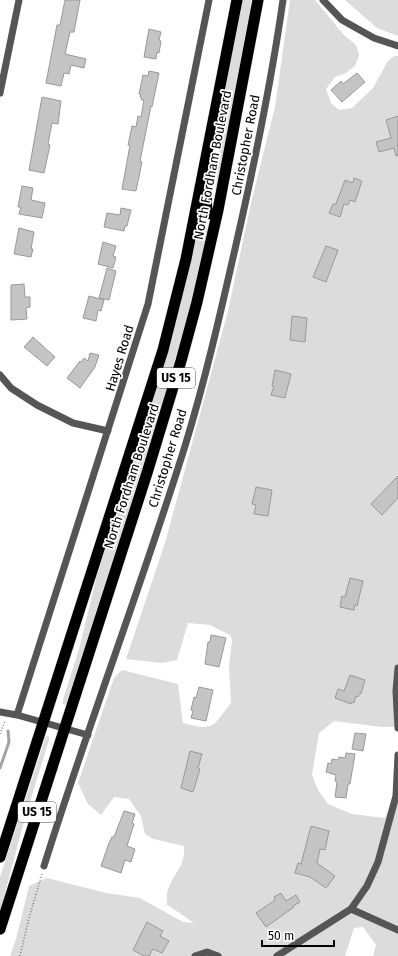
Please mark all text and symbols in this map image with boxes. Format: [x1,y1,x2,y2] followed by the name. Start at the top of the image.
[191,89,234,241] street label: North Fordham Boulevard
[228,93,263,197] street label: Christopher Road
[102,323,137,393] street label: Hayes Road
[157,368,195,388] road number: US 15
[101,402,162,551] street label: North Fordham Boulevard
[145,407,190,509] street label: Christopher Road
[18,802,56,822] road number: US 15
[262,922,334,948] scale bar
[268,929,294,943] text: 50 m

